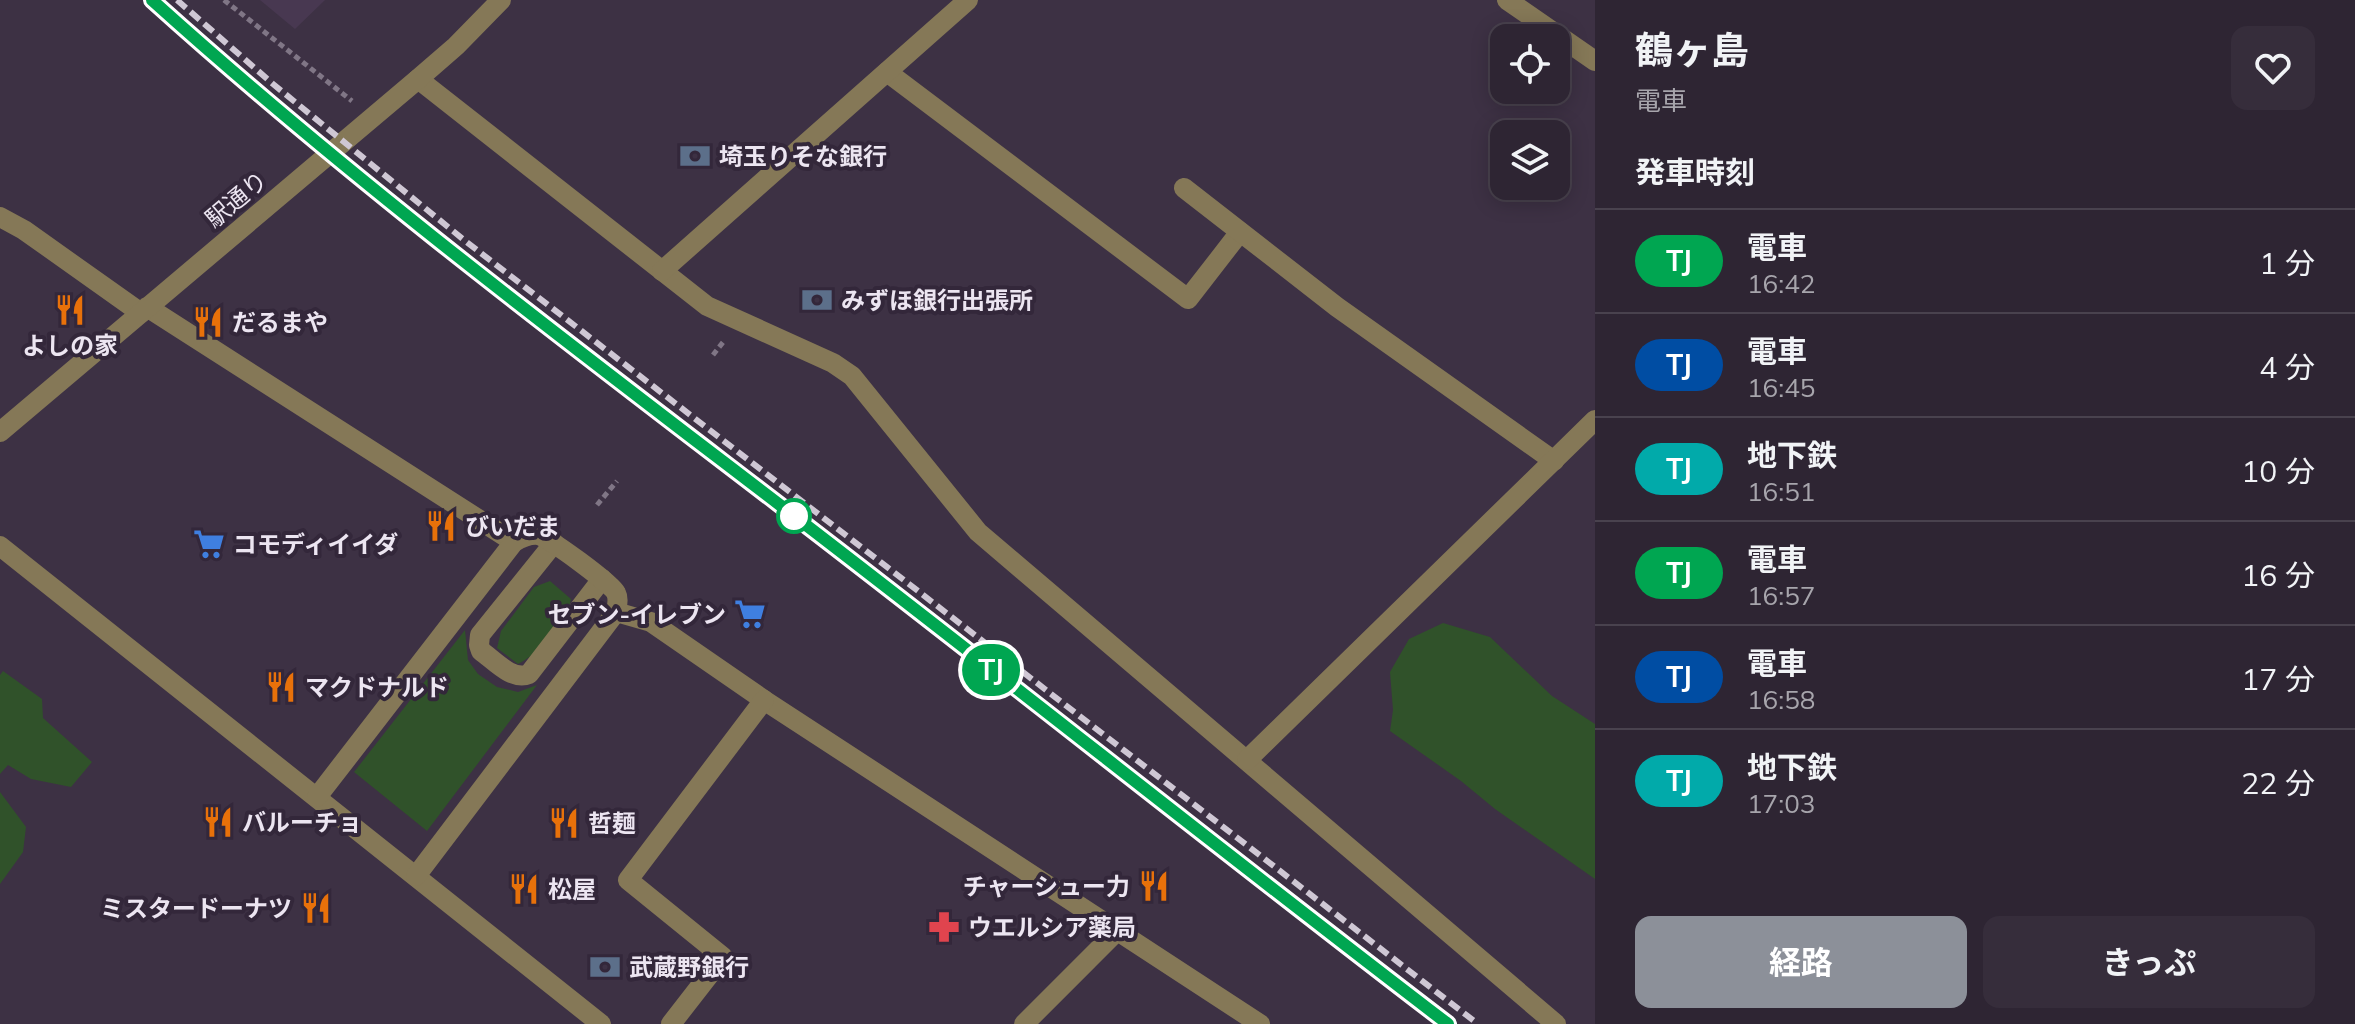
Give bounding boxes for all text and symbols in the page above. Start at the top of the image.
map controls [1490,24,1570,200]
button: locate [1490,24,1570,104]
text: 鶴ヶ島 [1635,26,1749,74]
button: heart [2231,26,2315,110]
text: 電車 [1635,84,1687,117]
button: layers [1490,120,1570,200]
bank icon: 埼玉りそな銀行 [678,139,712,173]
place label: 埼玉りそな銀行 [719,141,887,171]
text: 発車時刻 [1635,153,1755,191]
street label: 駅通り [199,164,273,234]
text: 電車 [1747,228,1807,266]
text: TJ [1666,243,1692,278]
text: 1 分 [2259,244,2315,282]
text: 16:42 [1747,267,1815,300]
bank icon: みずほ銀行出張所 [800,283,834,317]
place label: みずほ銀行出張所 [841,285,1033,315]
restaurant icon: よしの家 [53,293,87,327]
restaurant icon: だるまや [191,305,225,339]
place label: だるまや [232,307,328,337]
place label: よしの家 [22,330,118,360]
text: 電車 [1747,332,1807,370]
text: TJ [1666,347,1692,382]
text: 4 分 [2259,348,2315,386]
text: 16:45 [1747,371,1815,404]
text: 地下鉄 [1747,436,1837,474]
text: TJ [1666,451,1692,486]
text: 10 分 [2241,452,2315,490]
text: 16:51 [1747,475,1815,508]
unlabelled marker [777,499,811,533]
restaurant icon: びいだま [424,509,458,543]
place label: びいだま [465,511,561,541]
supermarket icon: コモディイイダ [192,527,226,561]
place label: コモディイイダ [233,529,398,559]
text: 電車 [1747,540,1807,578]
text: TJ [1666,555,1692,590]
text: 16 分 [2241,556,2315,594]
text: 16:57 [1747,579,1815,612]
supermarket icon: セブン-イレブン [733,597,767,631]
place label: セブン-イレブン [547,599,726,629]
line badge: TJ [955,644,1027,696]
text: 電車 [1747,644,1807,682]
text: TJ [978,652,1004,687]
text: TJ [1666,659,1692,694]
text: 17 分 [2241,660,2315,698]
restaurant icon: マクドナルド [264,670,298,704]
place label: マクドナルド [305,672,449,702]
text: 16:58 [1747,683,1815,716]
text: 地下鉄 [1747,748,1837,786]
text: TJ [1666,763,1692,798]
text: 22 分 [2241,764,2315,802]
text: 17:03 [1747,787,1815,820]
restaurant icon: バルーチョ [201,805,235,839]
restaurant icon: 哲麺 [547,806,581,840]
place label: バルーチョ [242,807,362,837]
place label: 哲麺 [588,808,636,838]
restaurant icon: チャーシュー力 [1137,869,1171,903]
place label: チャーシュー力 [963,871,1130,901]
restaurant icon: 松屋 [507,872,541,906]
place label: 松屋 [548,874,596,904]
restaurant icon: ミスタードーナツ [299,891,333,925]
place label: ミスタードーナツ [100,893,292,923]
pharmacy icon: ウエルシア薬局 [927,910,961,944]
place label: ウエルシア薬局 [968,912,1136,942]
button: 経路 [1635,916,1967,1008]
button: きっぷ [1983,916,2315,1008]
bank icon: 武蔵野銀行 [588,950,622,984]
place label: 武蔵野銀行 [629,952,749,982]

